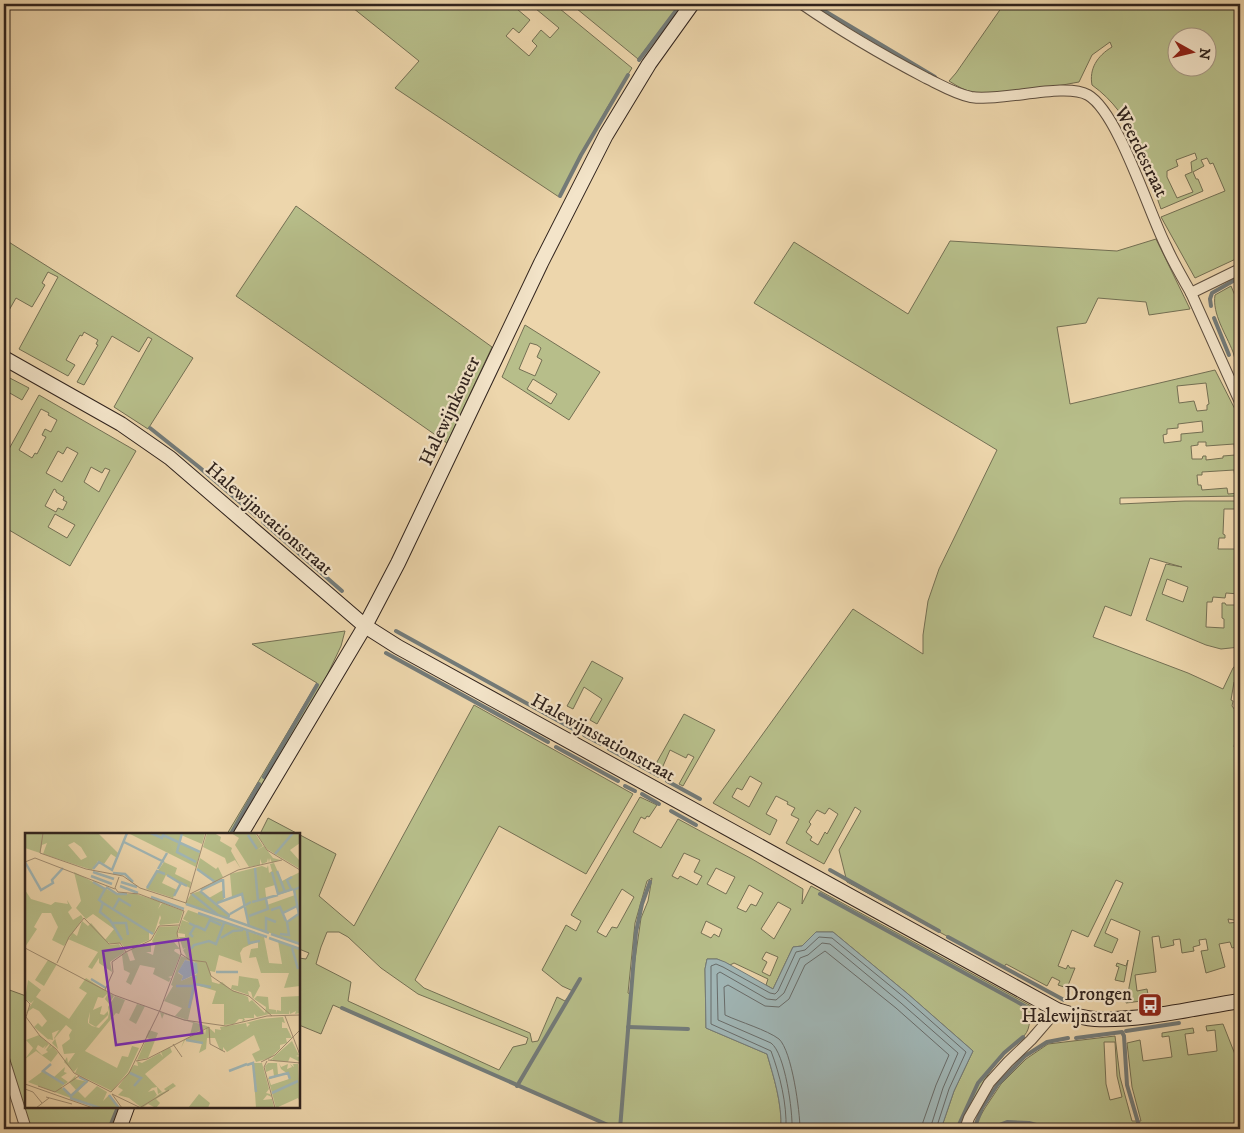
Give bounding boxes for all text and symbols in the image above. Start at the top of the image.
north arrow [1166,28,1216,78]
text: N [1194,47,1214,61]
street label: Weerdestraat [1109,102,1173,201]
street label: Halewijnkouter [415,353,485,469]
street label: Halewijnstationstraat [201,457,337,581]
street label: Halewijnstationstraat [527,689,679,787]
inset map [25,833,300,1108]
place label: Drongen Halewijnstraat [1021,983,1132,1028]
bus stop icon: Drongen Halewijnstraat [1137,992,1163,1018]

